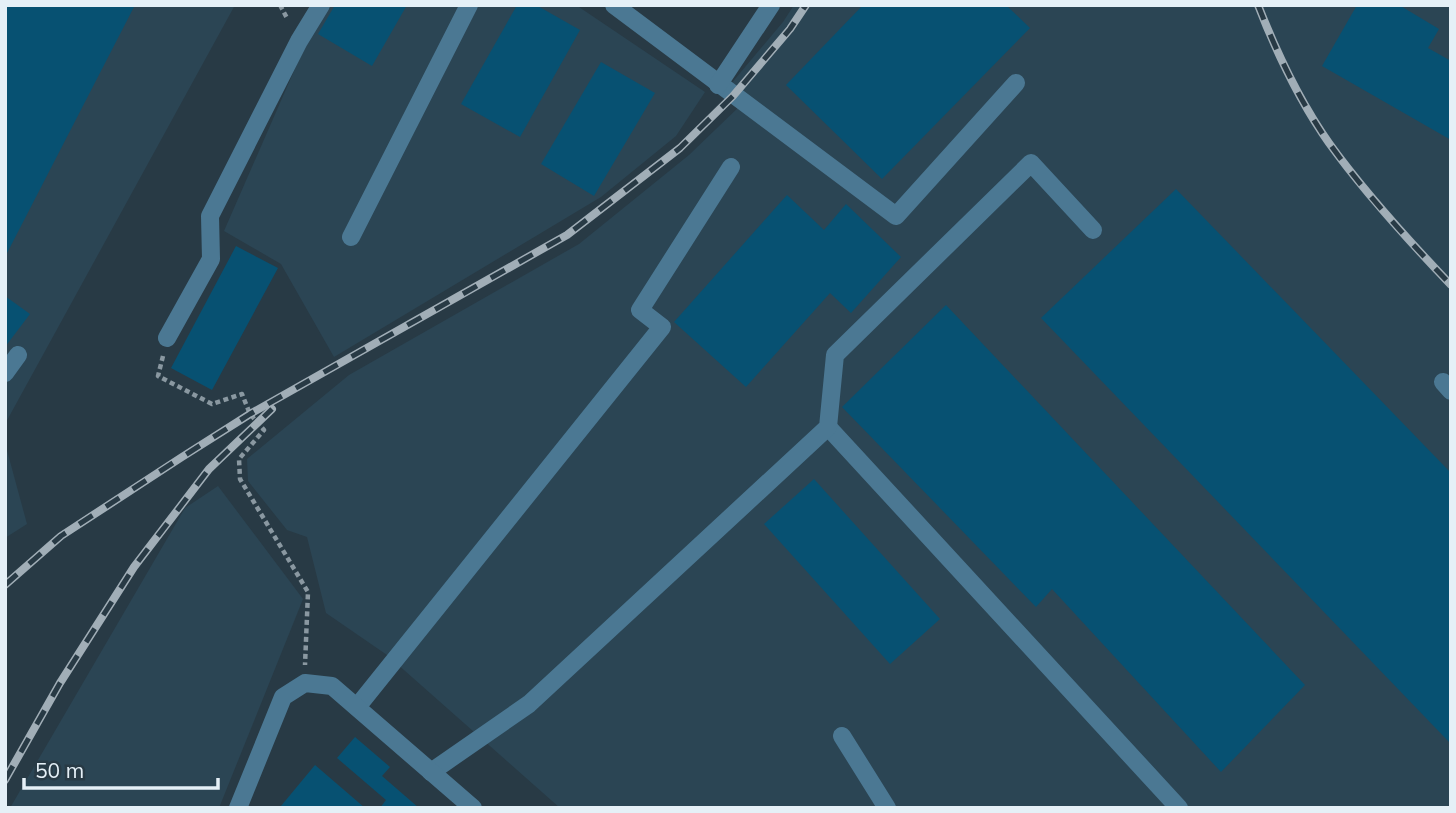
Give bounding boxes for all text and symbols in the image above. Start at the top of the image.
scale bar [24,746,219,790]
text: 50 m [35,757,84,783]

